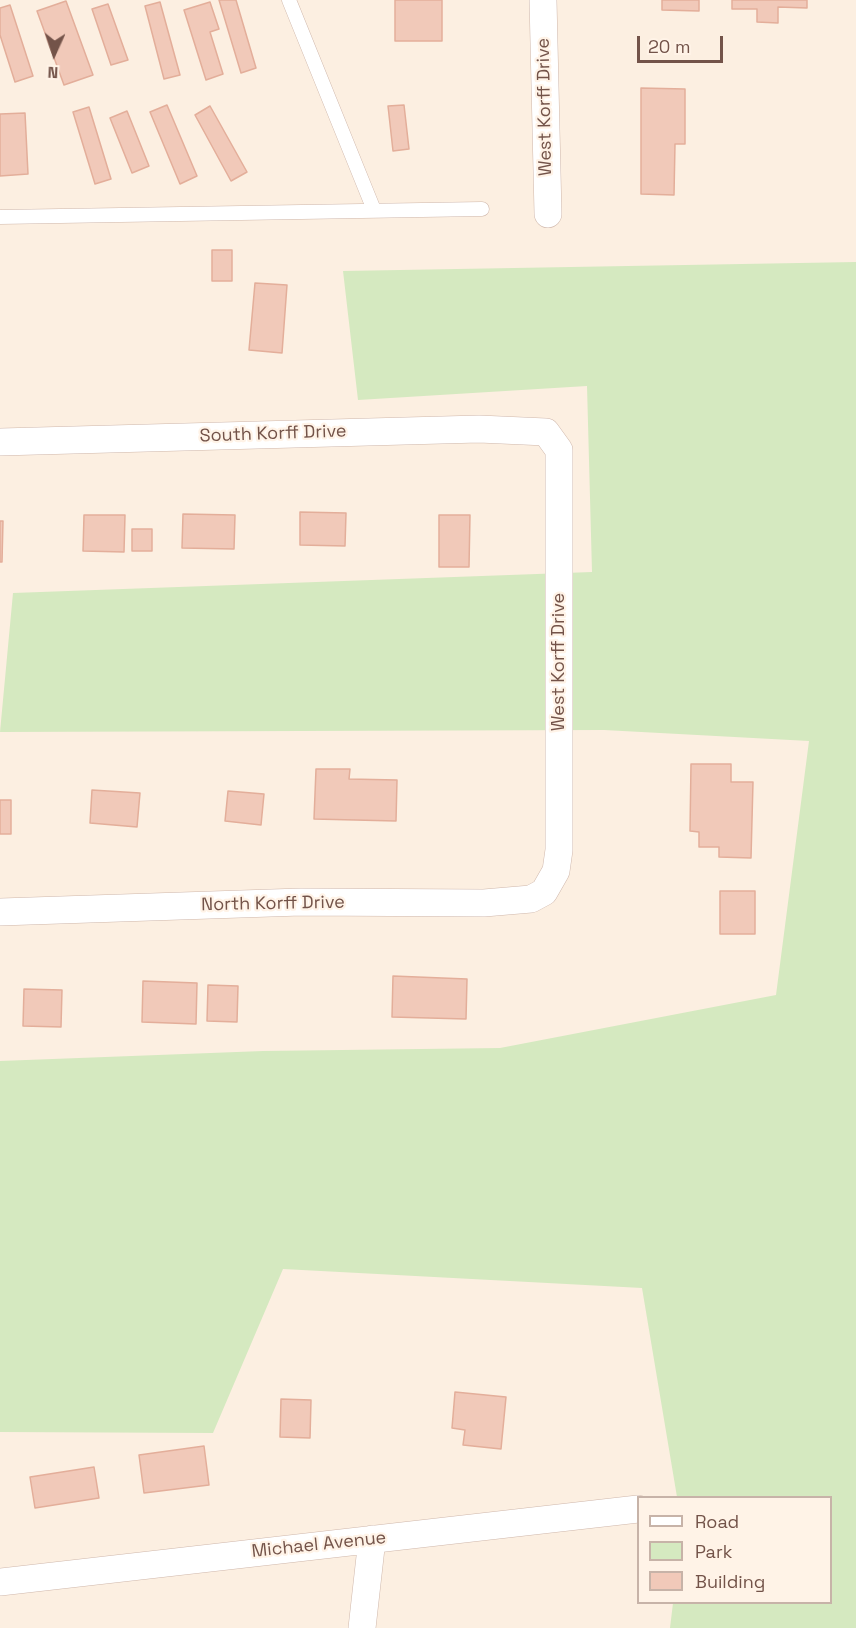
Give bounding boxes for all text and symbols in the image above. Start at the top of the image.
north arrow [24,24,84,84]
scale bar [640,24,726,62]
text: 20 m [648,35,691,58]
street label: West Korff Drive [533,38,557,176]
text: N [47,62,59,83]
street label: South Korff Drive [199,421,347,447]
street label: West Korff Drive [548,593,570,731]
street label: North Korff Drive [201,892,345,916]
legend [637,1496,832,1604]
text: Road [695,1510,739,1533]
street label: Michael Avenue [251,1527,387,1563]
text: Park [695,1540,732,1563]
text: Building [695,1570,765,1593]

